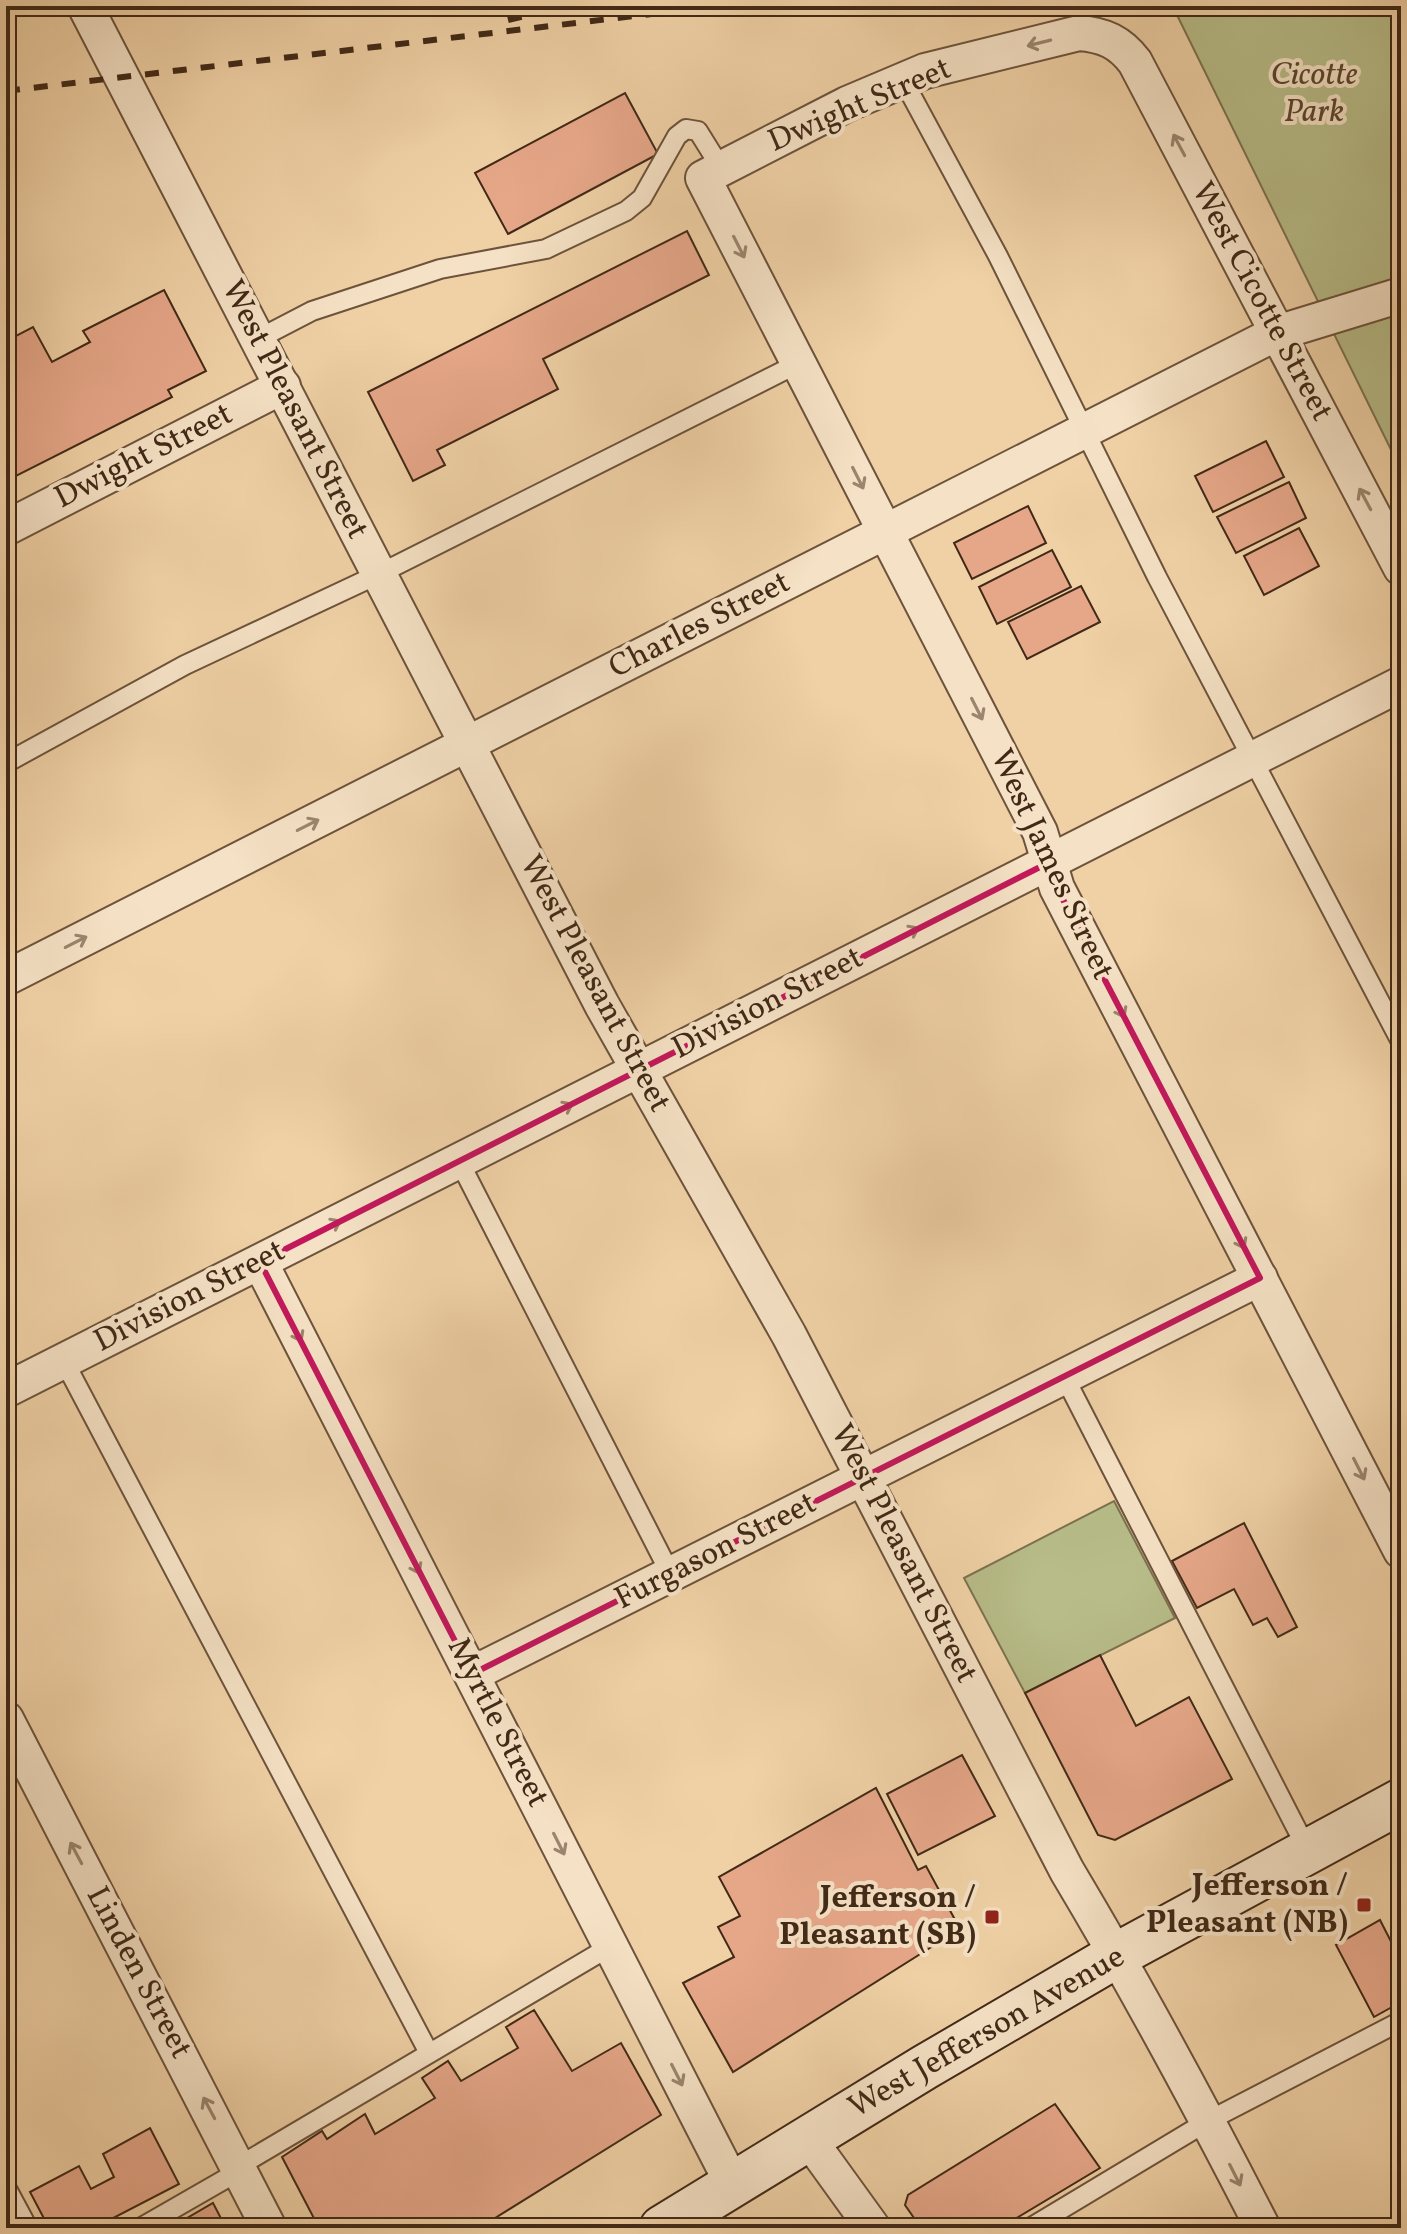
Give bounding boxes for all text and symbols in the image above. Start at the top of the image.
one-way arrow [1027,37,1052,52]
street label: Dwight Street [762,48,958,164]
park label: Cicotte Park [1271,54,1358,135]
one-way arrow [1170,134,1186,157]
street label: West Cicotte Street [1179,175,1343,429]
one-way arrow [732,234,747,258]
street label: West Pleasant Street [210,273,378,547]
street label: Dwight Street [47,393,241,521]
one-way arrow [850,466,866,490]
one-way arrow [1356,488,1372,511]
street label: Charles Street [602,561,798,691]
one-way arrow [969,697,985,721]
street label: West James Street [978,742,1124,988]
one-way arrow [295,817,319,833]
street label: West Pleasant Street [508,848,680,1120]
one-way arrow [896,925,920,941]
one-way arrow [63,934,87,950]
street label: Division Street [665,937,871,1071]
one-way arrow [1112,995,1128,1019]
one-way arrow [549,1100,573,1116]
one-way arrow [317,1218,341,1234]
one-way arrow [1232,1226,1248,1250]
street label: Division Street [87,1230,293,1364]
one-way arrow [288,1319,304,1343]
street label: West Pleasant Street [819,1417,987,1691]
one-way arrow [1351,1457,1367,1481]
street label: Furgason Street [608,1482,824,1622]
one-way arrow [407,1550,423,1574]
street label: Myrtle Street [435,1631,559,1815]
one-way arrow [551,1831,567,1855]
one-way arrow [67,1842,83,1865]
place label: Jefferson / Pleasant (NB) [1146,1865,1348,1946]
place label: Jefferson / Pleasant (SB) [779,1877,976,1958]
street label: Linden Street [74,1879,202,2067]
marker: Jefferson / Pleasant (NB) [1355,1896,1373,1914]
marker: Jefferson / Pleasant (SB) [983,1908,1001,1926]
street label: West Jefferson Avenue [841,1936,1133,2130]
one-way arrow [670,2063,686,2087]
one-way arrow [200,2097,216,2121]
one-way arrow [1228,2162,1244,2186]

